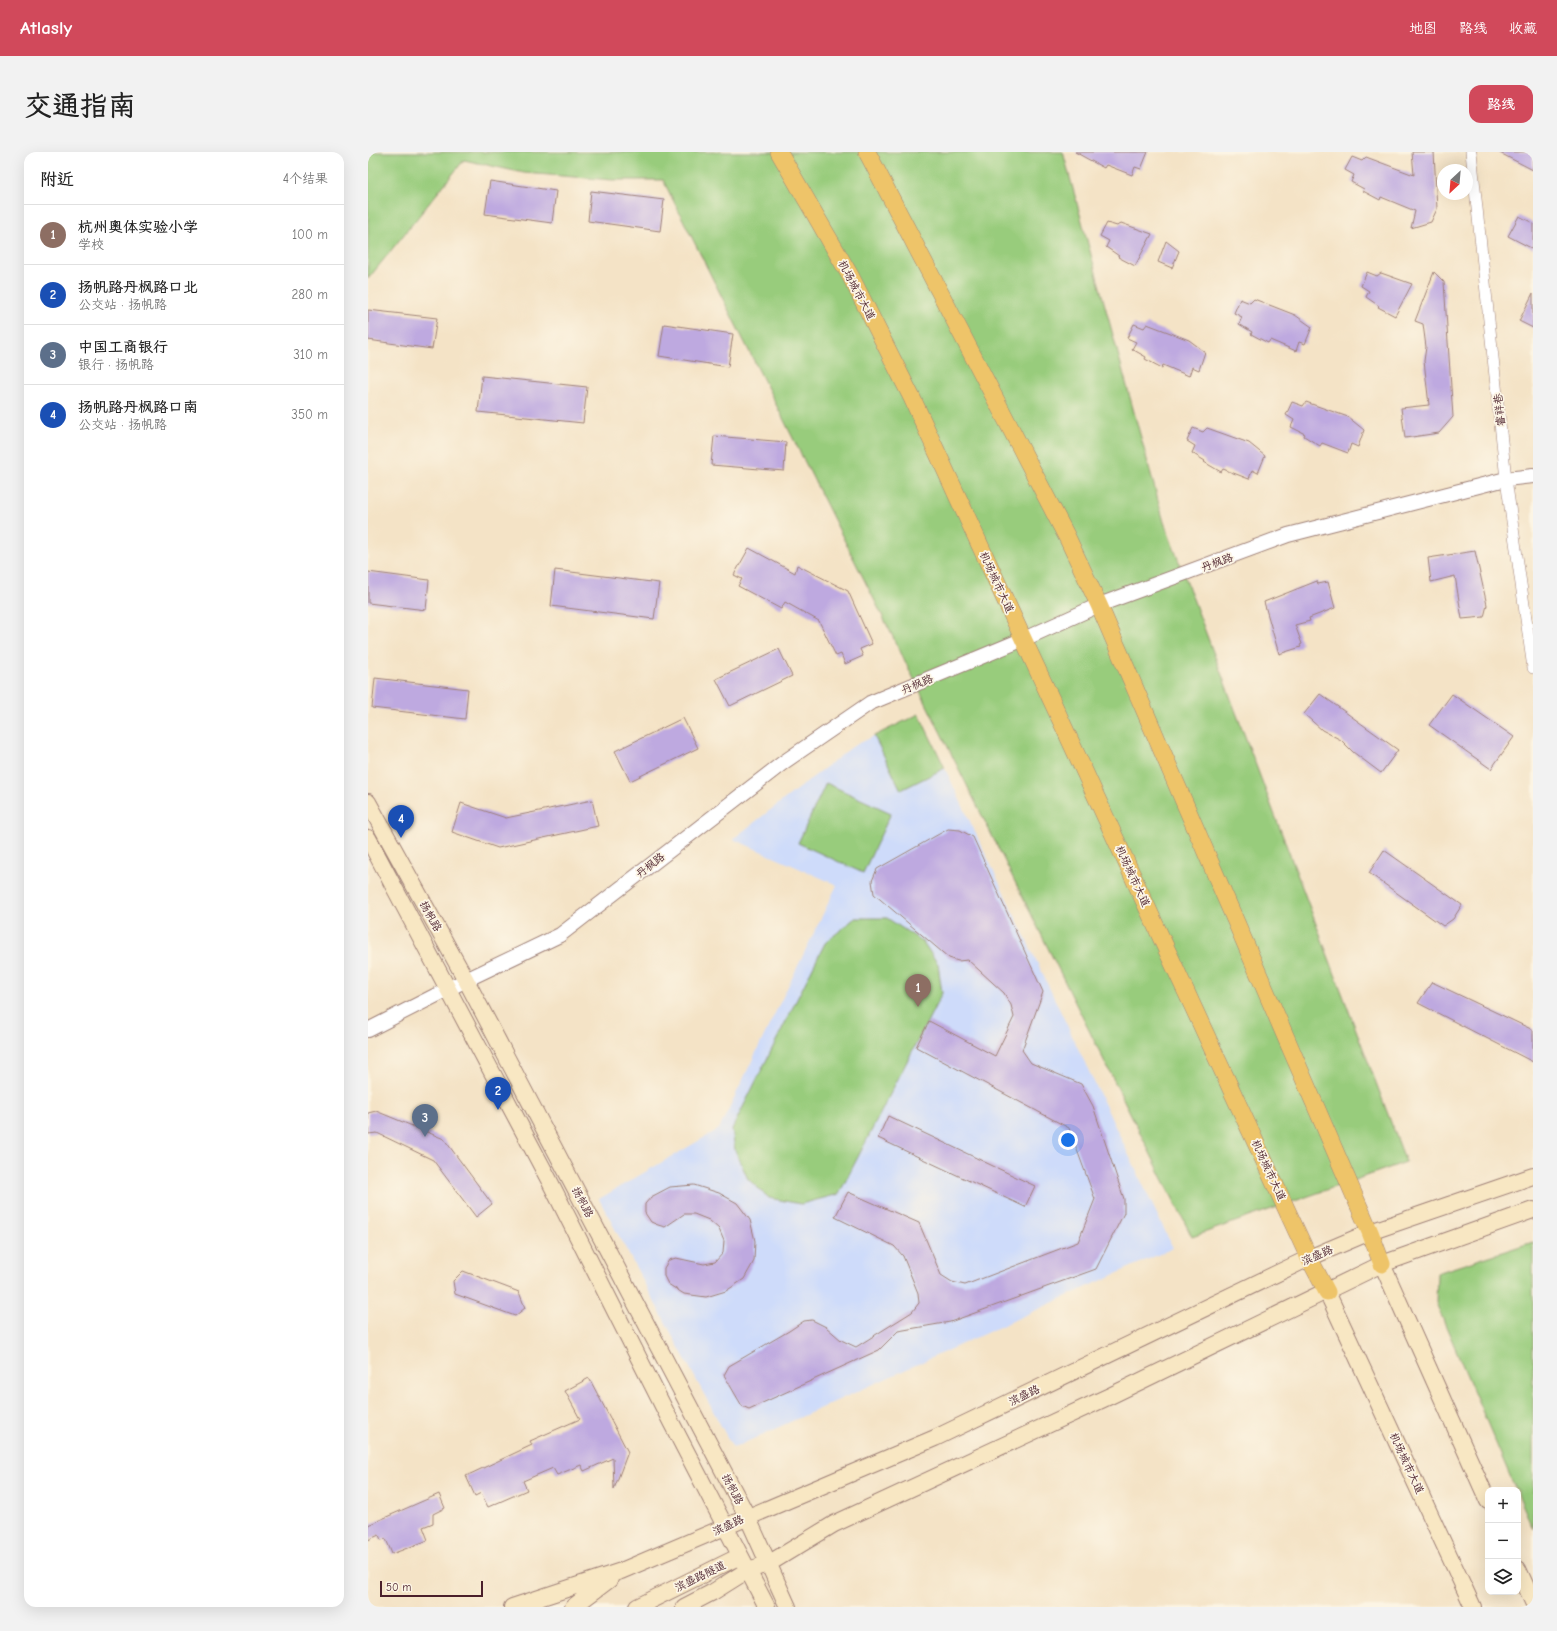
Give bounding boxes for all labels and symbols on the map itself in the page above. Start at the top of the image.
north arrow [1437,164,1473,200]
street label: 机场城市大道 [835,258,878,322]
street label: 睿祥巷 [1491,393,1508,427]
street label: 机场城市大道 [977,550,1016,615]
street label: 丹枫路 [1199,551,1235,574]
street label: 丹枫路 [899,672,935,697]
pin: 4 [388,805,414,838]
street label: 机场城市大道 [1113,844,1152,909]
street label: 丹枫路 [633,850,667,881]
street label: 扬帆路 [417,899,444,934]
pin: 1 [905,974,931,1007]
pin: 2 [485,1077,511,1110]
pin: 3 [412,1104,438,1137]
your location [1058,1130,1078,1150]
street label: 机场城市大道 [1249,1138,1288,1203]
street label: 扬帆路 [569,1185,596,1220]
street label: 滨盛路 [1299,1243,1335,1268]
street label: 滨盛路 [1007,1382,1042,1409]
street label: 机场城市大道 [1387,1431,1426,1496]
street label: 扬帆路 [719,1472,746,1507]
street label: 滨盛路 [711,1513,746,1538]
street label: 滨盛路隧道 [673,1559,728,1594]
scale bar [380,1579,483,1598]

